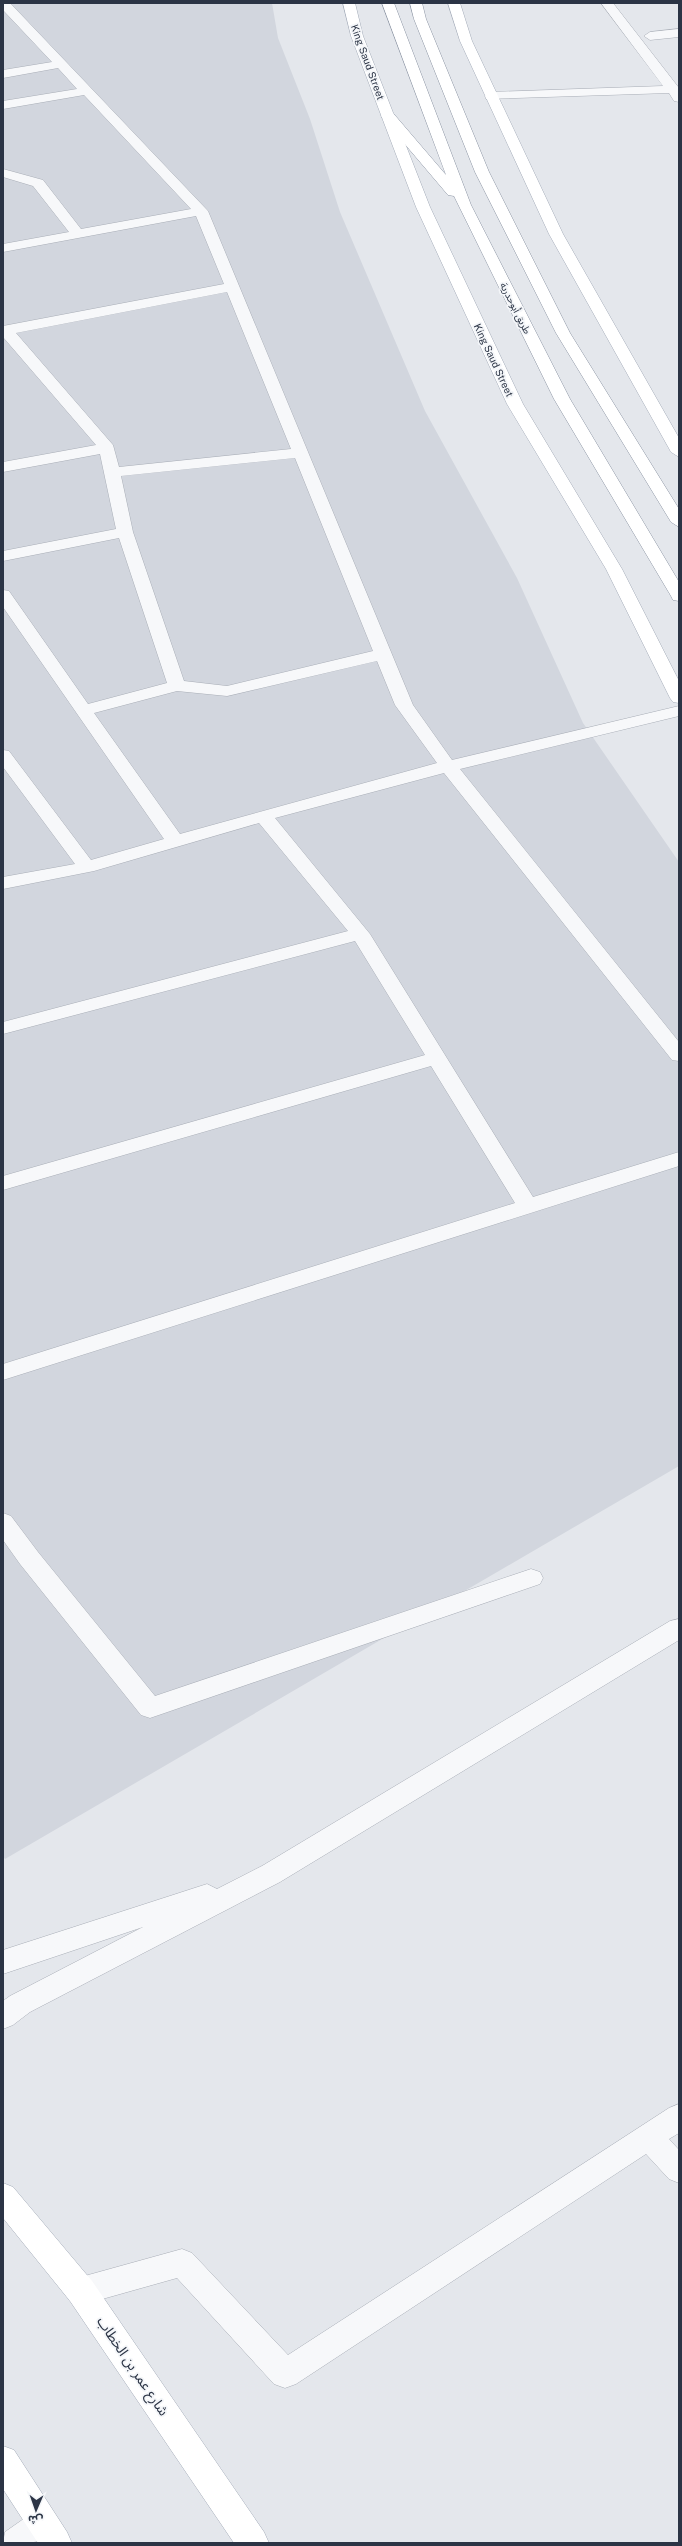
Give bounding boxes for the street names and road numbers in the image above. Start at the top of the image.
street label: King Saud Street [349,23,387,101]
street label: طريق أبوحدرية [497,280,534,336]
street label: King Saud Street [472,321,516,399]
street label: شارع عمر بن الخطاب [91,2313,172,2420]

